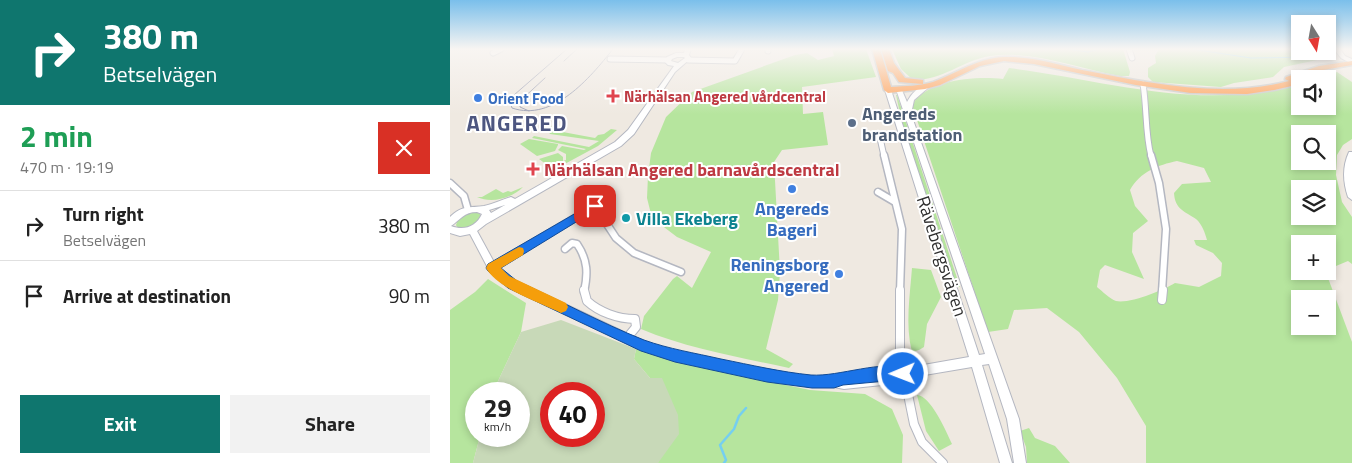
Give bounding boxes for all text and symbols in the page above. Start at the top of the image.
text: 380 m [103,9,199,63]
north arrow [1291,15,1336,60]
map controls [1291,15,1336,335]
icon: right [20,20,85,85]
text: Betselvägen [103,57,217,91]
button: sound [1291,70,1336,115]
place label: Närhälsan Angered vårdcentral [624,85,826,108]
place label: Orient Food [488,87,564,110]
marker: Närhälsan Angered vårdcentral [606,89,620,103]
marker: Orient Food [472,92,484,104]
place label: Angereds brandstation [862,100,963,148]
district label: ANGERED [467,106,567,140]
text: 2 min [20,113,93,159]
marker: Angereds brandstation [846,117,858,129]
button: close [378,122,430,174]
button: search [1291,125,1336,170]
text: 470 m · 19:19 [20,155,114,179]
place label: Närhälsan Angered barnavårdscentral [544,156,840,183]
marker: Närhälsan Angered barnavårdscentral [526,162,540,176]
button: layers [1291,180,1336,225]
marker: Angereds Bageri [786,183,798,195]
pin [574,185,616,227]
icon: arrive [581,192,609,220]
street label: Rävebergsvägen [910,192,974,320]
place label: Angereds Bageri [755,195,829,243]
text: Turn right [63,199,144,228]
place label: Villa Ekeberg [636,205,738,232]
text: 380 m [378,211,430,240]
icon: right [20,212,48,240]
marker: Villa Ekeberg [620,212,632,224]
text: Betselvägen [63,228,146,252]
button: + [1291,235,1336,280]
place label: Reningsborg Angered [730,251,829,299]
marker: Reningsborg Angered [833,268,845,280]
text: Arrive at destination [63,281,231,310]
text: 90 m [389,281,430,310]
icon: arrive [20,282,48,310]
button: − [1291,290,1336,335]
position arrow [876,347,928,399]
speed limit sign: 40 [540,382,605,447]
text: 29 [483,389,512,427]
button: Exit [20,395,220,453]
button: Share [230,395,430,453]
text: km/h [484,417,511,436]

